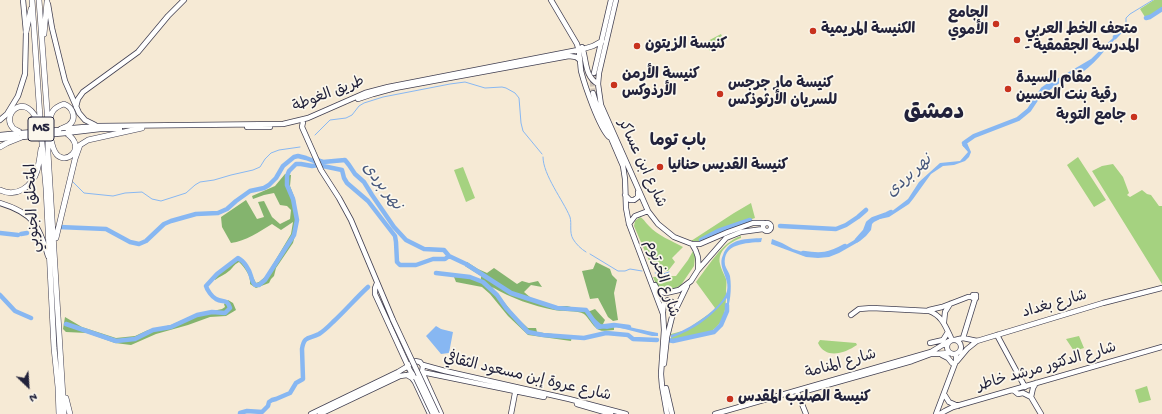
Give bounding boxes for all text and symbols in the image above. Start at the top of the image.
place label: الجامع الأموي [948,6,988,41]
marker: الجامع الأموي [991,19,1001,29]
place label: الكنيسة المريمية [821,22,915,40]
place label: متحف الخط العربي - المدرسة الجقمقية [1025,22,1139,57]
marker: الكنيسة المريمية [808,26,818,36]
marker: متحف الخط العربي - المدرسة الجقمقية [1012,35,1022,45]
place label: كنيسة الزيتون [645,37,727,55]
marker: كنيسة الزيتون [632,41,642,51]
place label: كنيسة الأرمن الأرذوكس [622,67,700,102]
place label: مقام السيدة رقية بنت الحسين [1016,71,1117,106]
street label: طريق الغوطة [291,73,367,117]
place label: كنيسة مار جرجس للسريان الأرثوذكس [728,76,837,111]
marker: كنيسة الأرمن الأرذوكس [609,80,619,90]
marker: مقام السيدة رقية بنت الحسين [1003,84,1013,94]
marker: كنيسة مار جرجس للسريان الأرثوذكس [715,89,725,99]
district label: دمشق [904,100,964,128]
place label: جامع التوبة [1056,108,1126,126]
marker: جامع التوبة [1129,112,1139,122]
road number: M5 [28,117,54,141]
street label: شارع ابن عساكر [613,117,669,211]
district label: باب توما [650,132,706,152]
water label: نهر بردى [883,152,937,202]
place label: كنيسة القديس حنانيا [668,158,788,176]
water label: نهر بردى [357,159,405,215]
marker: كنيسة القديس حنانيا [655,162,665,172]
street label: المتحلق الجنوبي [23,163,45,253]
street label: شارع الخرتوم [640,238,682,320]
street label: شارع بغداد [1020,287,1090,323]
street label: شارع الدكتور مرشد خاطر [975,339,1119,397]
street label: شارع المنامة [803,346,879,384]
street label: شارع عروة إبن مسعود الثقافي [441,350,613,406]
north arrow [8,366,48,406]
text: N [27,390,39,404]
place label: كنيسة الصليب المقدس [738,390,871,408]
marker: كنيسة الصليب المقدس [725,394,735,404]

